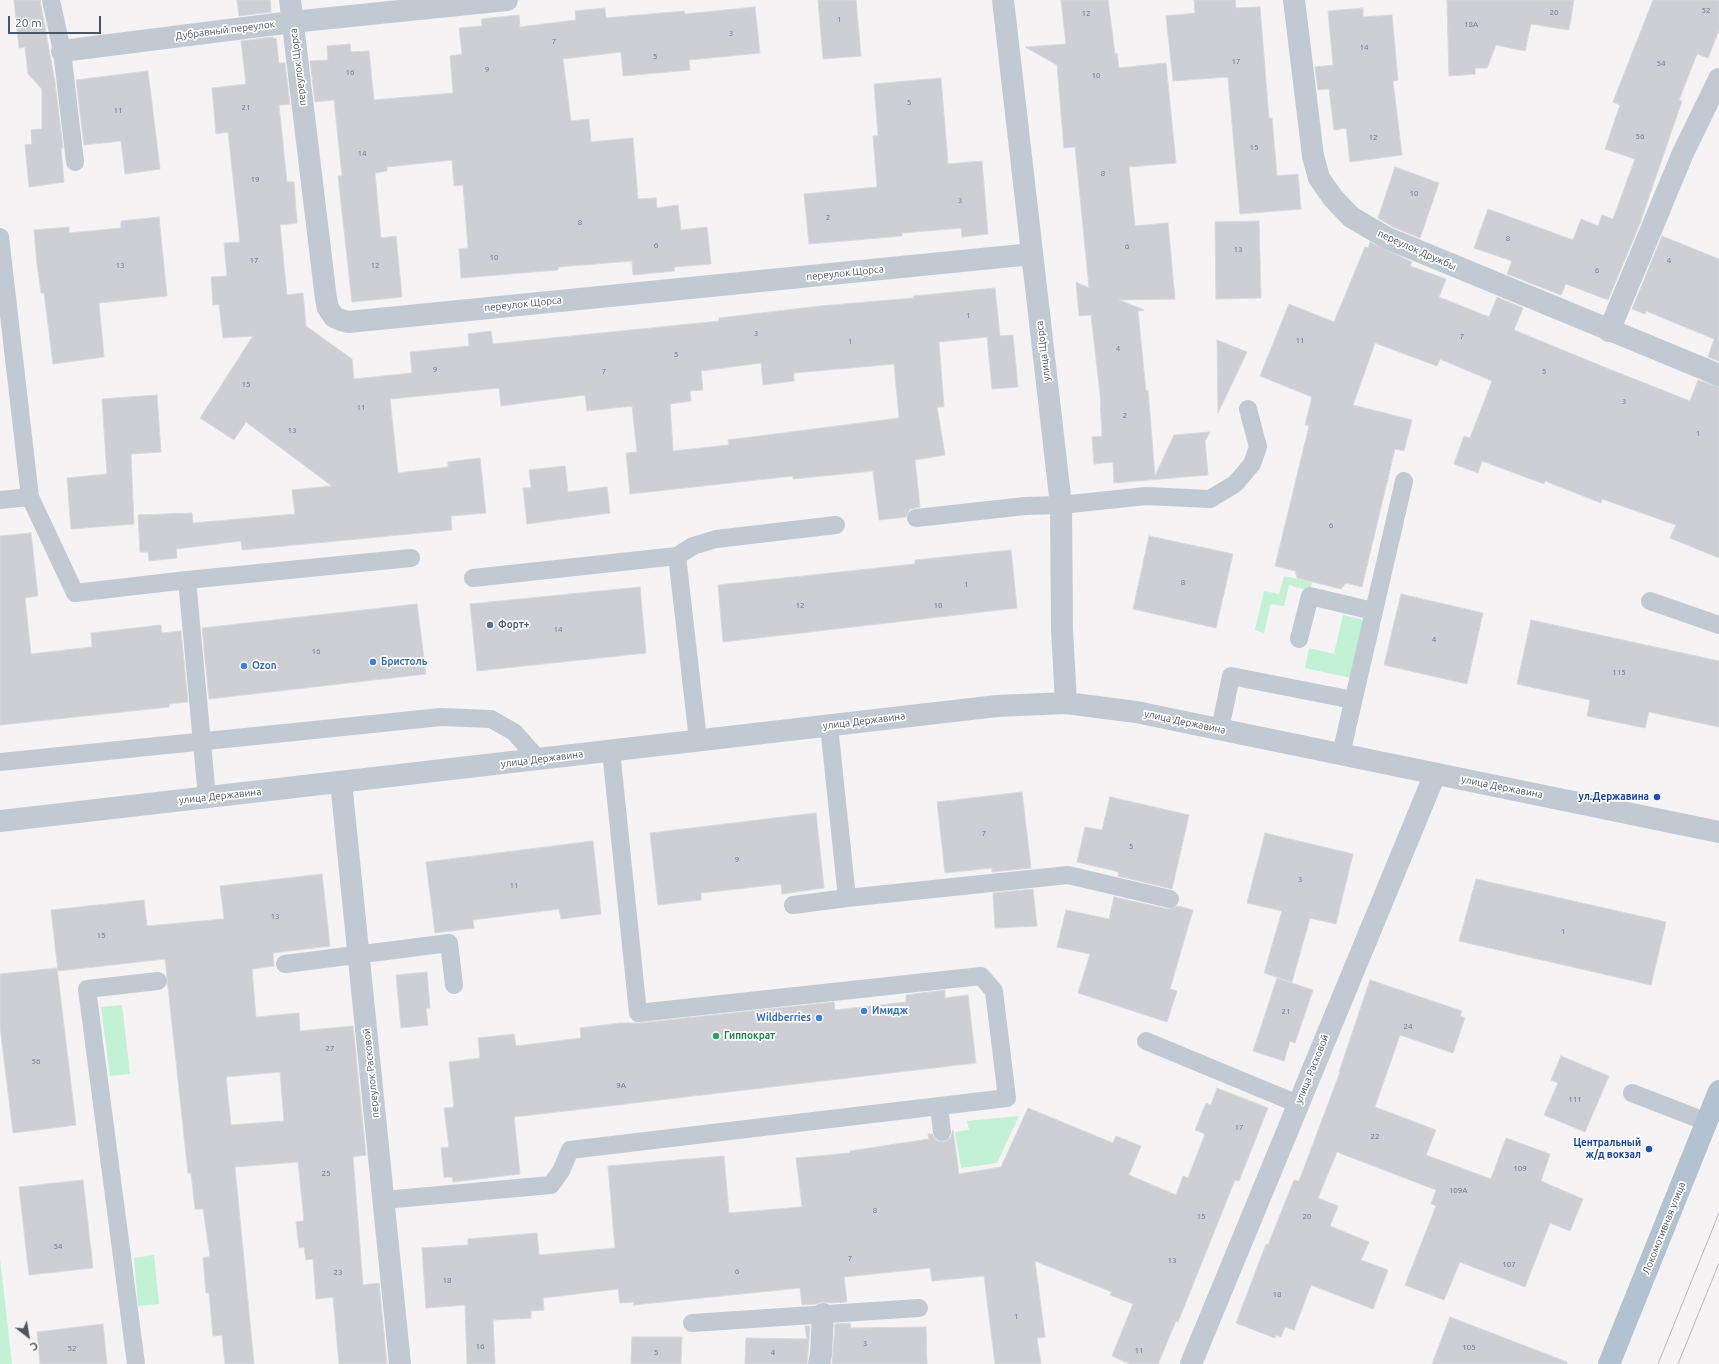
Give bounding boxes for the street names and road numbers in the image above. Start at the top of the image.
street label: Дубравный переулок [175,18,275,42]
street label: переулок Щорса [287,28,309,106]
street label: переулок Дружбы [1376,227,1458,273]
street label: переулок Щорса [806,263,884,283]
street label: переулок Щорса [484,294,562,314]
street label: улица Щорса [1033,320,1053,382]
street label: улица Державина [1143,708,1227,736]
street label: улица Державина [822,710,906,732]
street label: улица Державина [500,748,584,770]
street label: улица Державина [1460,773,1544,801]
street label: улица Державина [178,786,262,806]
street label: переулок Расковой [360,1028,382,1118]
street label: улица Расковой [1293,1033,1331,1105]
street label: Локомотивная улица [1640,1180,1688,1276]

